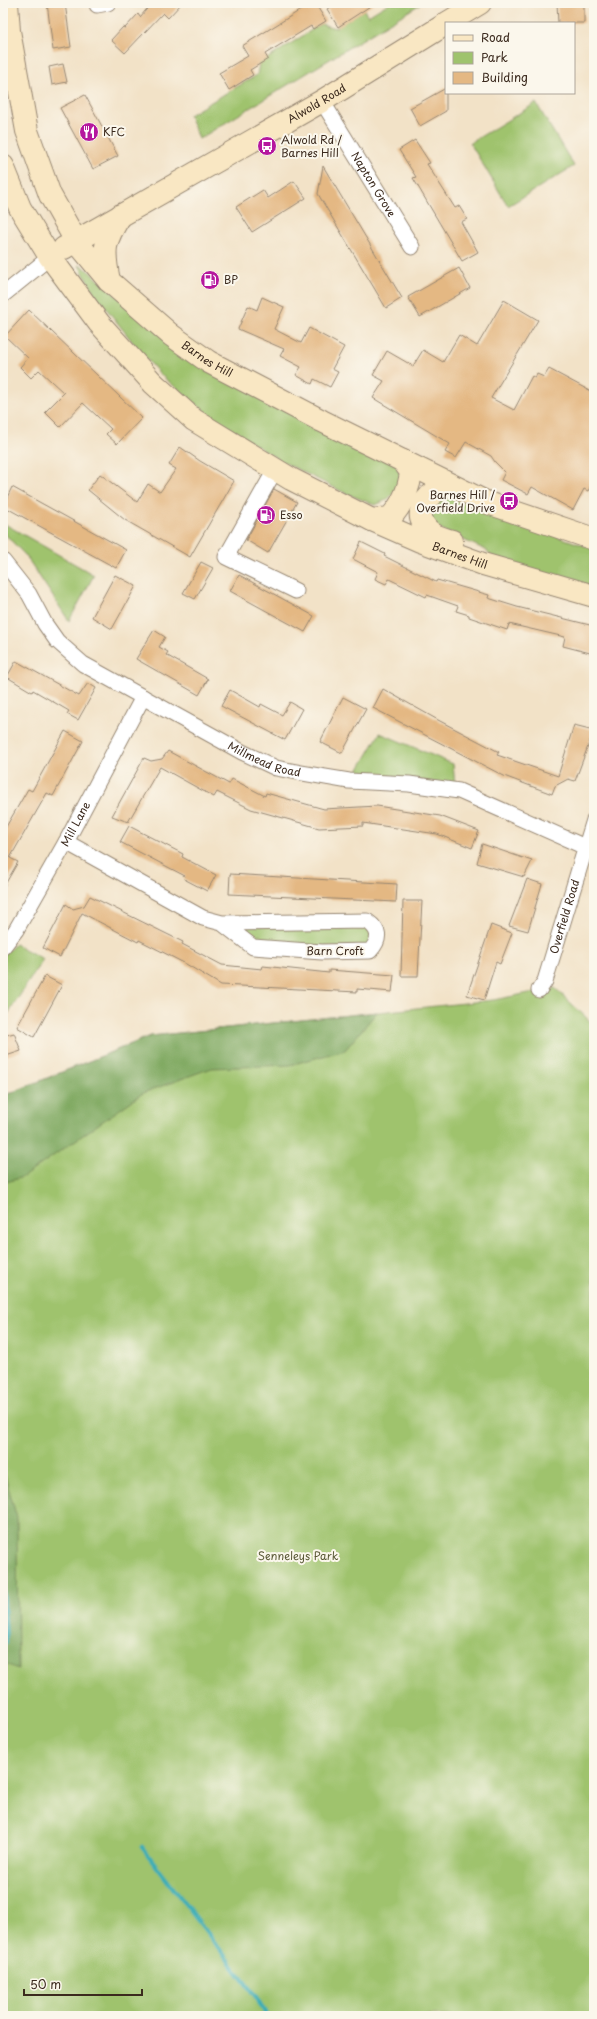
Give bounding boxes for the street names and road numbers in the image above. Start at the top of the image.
street label: Alwold Road [284,79,349,127]
street label: Napton Grove [347,148,401,221]
street label: Barnes Hill [178,336,236,381]
street label: Barnes Hill [430,537,490,573]
street label: Millmead Road [225,737,302,781]
street label: Mill Lane [56,798,94,849]
street label: Overfield Road [545,877,583,956]
street label: Barn Croft [306,942,364,959]

